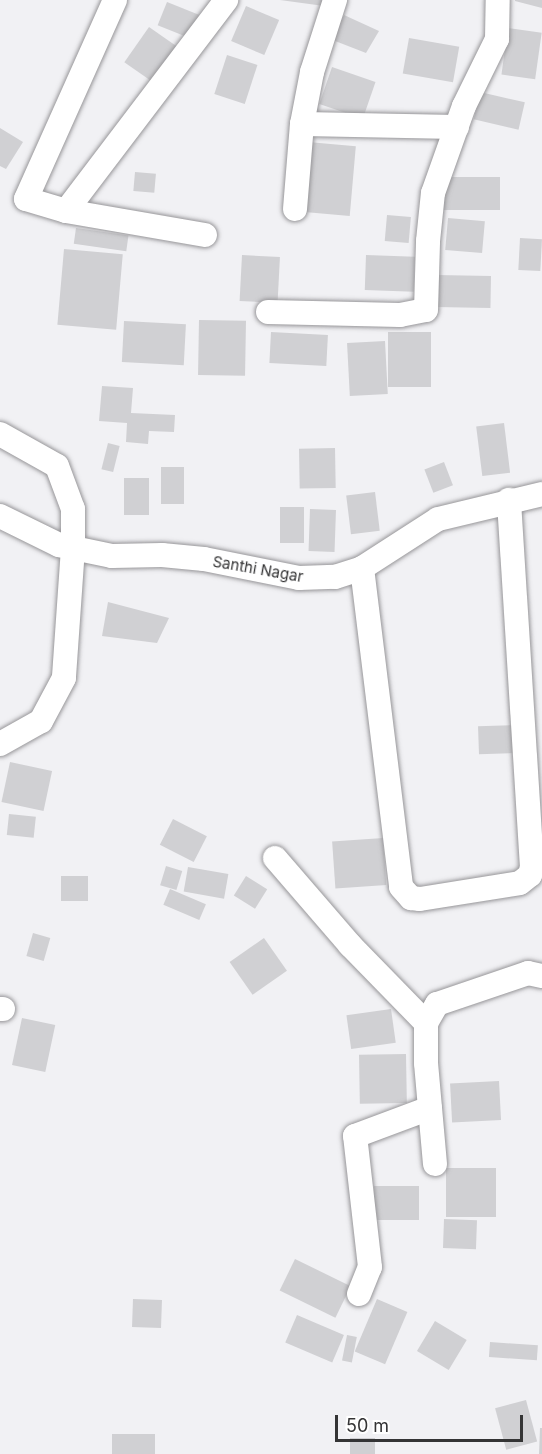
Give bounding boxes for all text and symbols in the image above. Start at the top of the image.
street label: Santhi Nagar [211,552,305,586]
scale bar [338,1403,526,1441]
text: 50 m [346,1415,389,1436]

